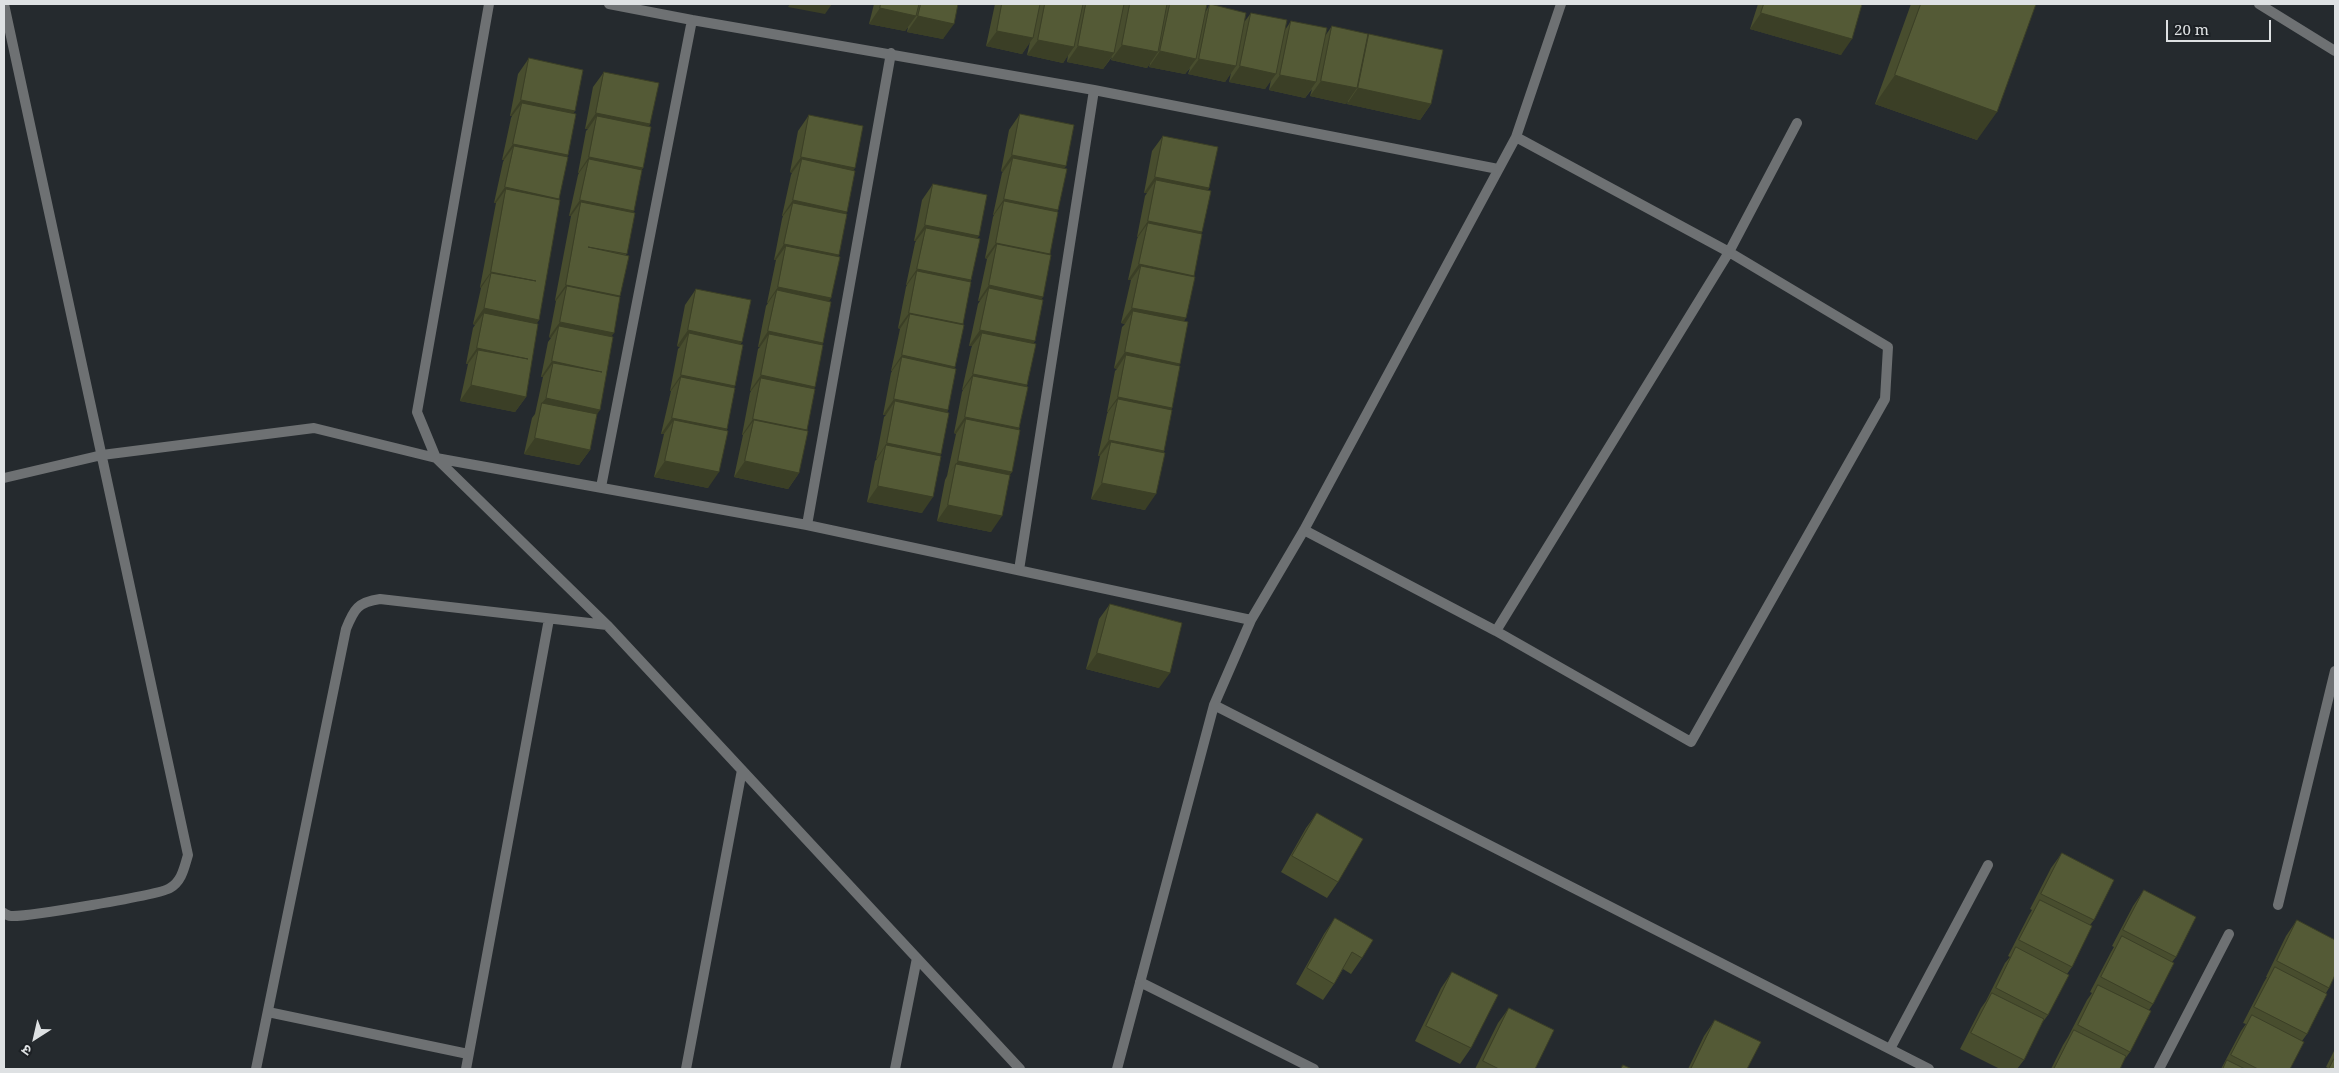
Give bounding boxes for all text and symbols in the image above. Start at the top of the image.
scale bar [2169,10,2274,42]
text: 20 m [2174,19,2209,39]
north arrow [10,1013,60,1063]
text: उ [17,1041,35,1061]

